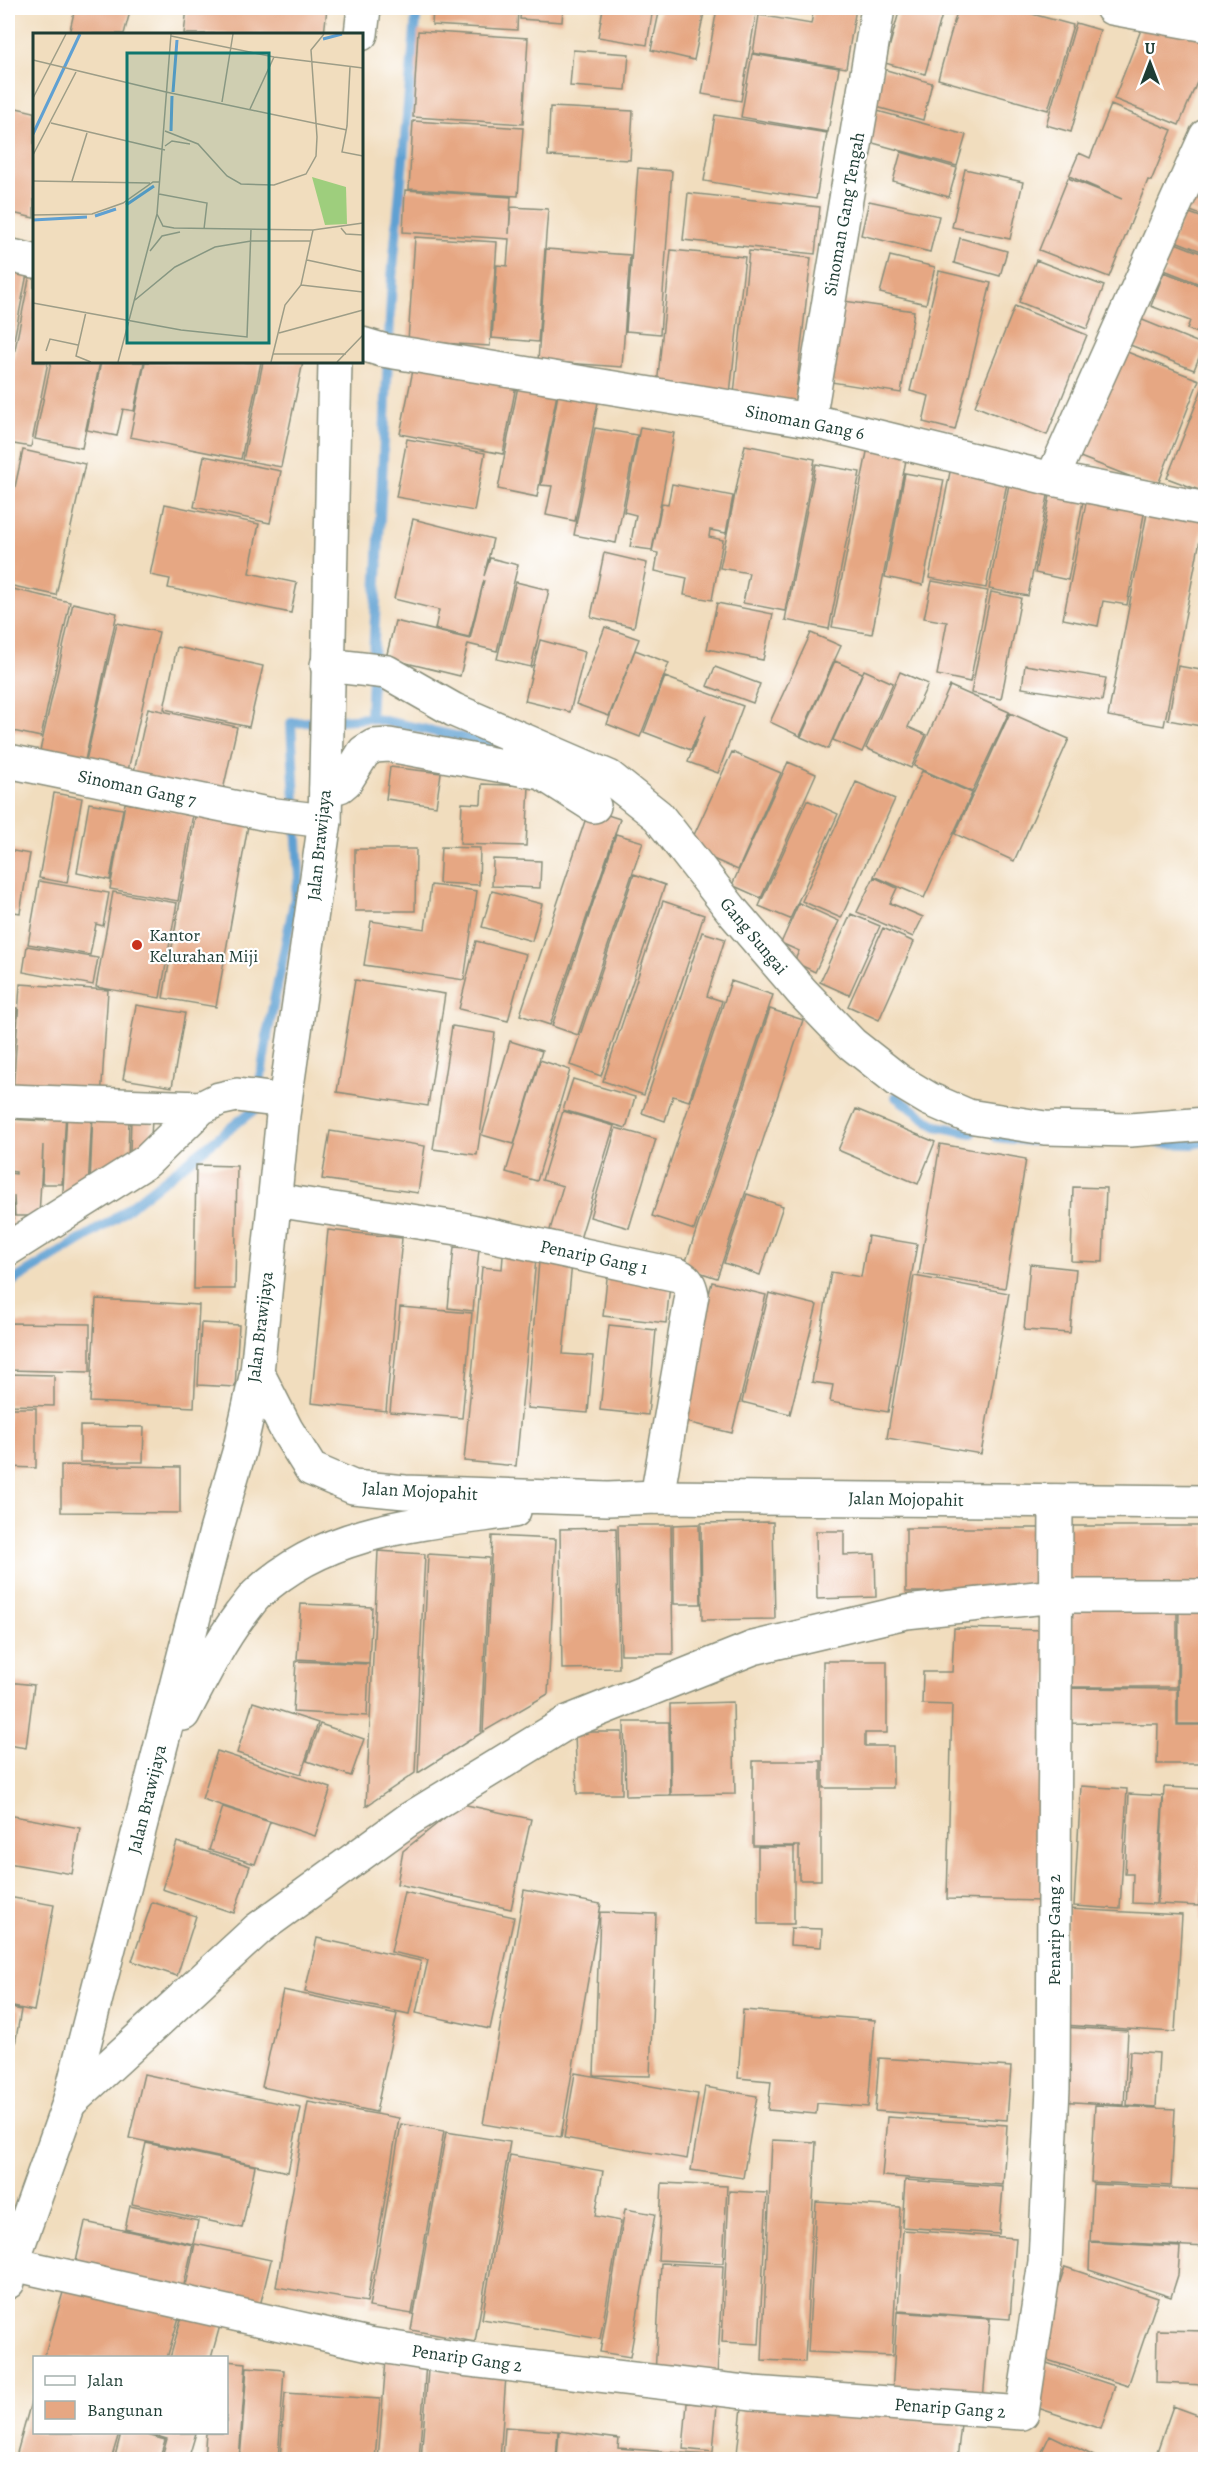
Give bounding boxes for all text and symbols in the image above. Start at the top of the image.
inset map [33,33,363,363]
north arrow [1120,33,1180,93]
text: U [1145,38,1156,60]
street label: Sinoman Gang Tengah [818,130,870,298]
street label: Sinoman Gang 6 [743,399,867,445]
street label: Sinoman Gang 7 [76,764,199,812]
street label: Jalan Brawijaya [301,788,337,902]
street label: Gang Sungai [715,892,793,980]
place label: Kantor Kelurahan Miji [149,923,258,968]
marker: Kantor Kelurahan Miji [130,938,144,952]
street label: Penarip Gang 1 [538,1234,650,1280]
street label: Jalan Brawijaya [241,1269,279,1384]
street label: Jalan Mojopahit [362,1476,478,1506]
street label: Jalan Mojopahit [848,1486,964,1512]
street label: Jalan Brawijaya [122,1741,172,1856]
street label: Penarip Gang 2 [1042,1874,1066,1986]
street label: Penarip Gang 2 [410,2338,524,2378]
legend [33,2356,228,2434]
text: Jalan [87,2368,124,2392]
street label: Penarip Gang 2 [893,2392,1007,2424]
text: Bangunan [87,2398,163,2422]

